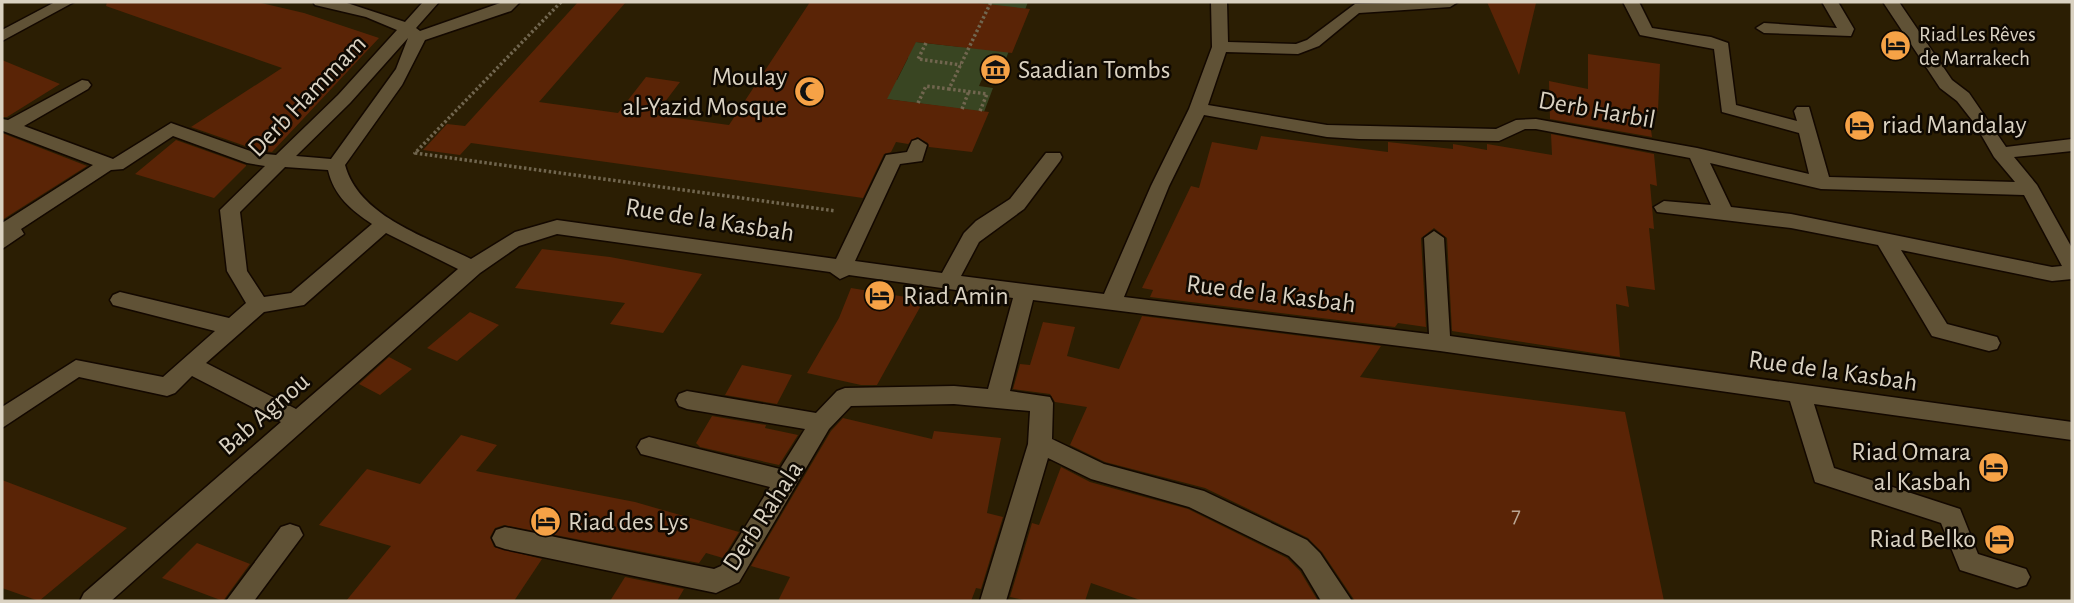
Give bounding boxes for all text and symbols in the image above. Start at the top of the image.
place label: Riad Les Rêves de Marrakech [1919,24,2036,69]
hotel icon: Riad Les Rêves de Marrakech [1879,29,1913,63]
street label: Derb Hammam [243,30,371,162]
museum icon: Saadian Tombs [978,53,1012,87]
place label: Saadian Tombs [1018,57,1170,83]
place label: Moulay al-Yazid Mosque [622,64,787,120]
mosque icon: Moulay al-Yazid Mosque [793,75,827,109]
street label: Derb Harbil [1536,87,1658,133]
hotel icon: riad Mandalay [1842,108,1876,142]
place label: riad Mandalay [1882,112,2027,138]
street label: Rue de la Kasbah [624,194,796,246]
street label: Rue de la Kasbah [1185,271,1357,317]
hotel icon: Riad Amin [863,279,897,313]
place label: Riad Amin [903,283,1009,309]
street label: Rue de la Kasbah [1747,346,1919,396]
street label: Bab Agnou [214,368,314,460]
place label: Riad Omara al Kasbah [1851,439,1971,495]
hotel icon: Riad Omara al Kasbah [1977,450,2011,484]
street label: Derb Rahala [718,457,808,575]
house number: 7 [1511,504,1521,527]
hotel icon: Riad des Lys [528,505,562,539]
place label: Riad des Lys [568,509,689,535]
hotel icon: Riad Belko [1982,522,2016,556]
place label: Riad Belko [1869,526,1976,552]

